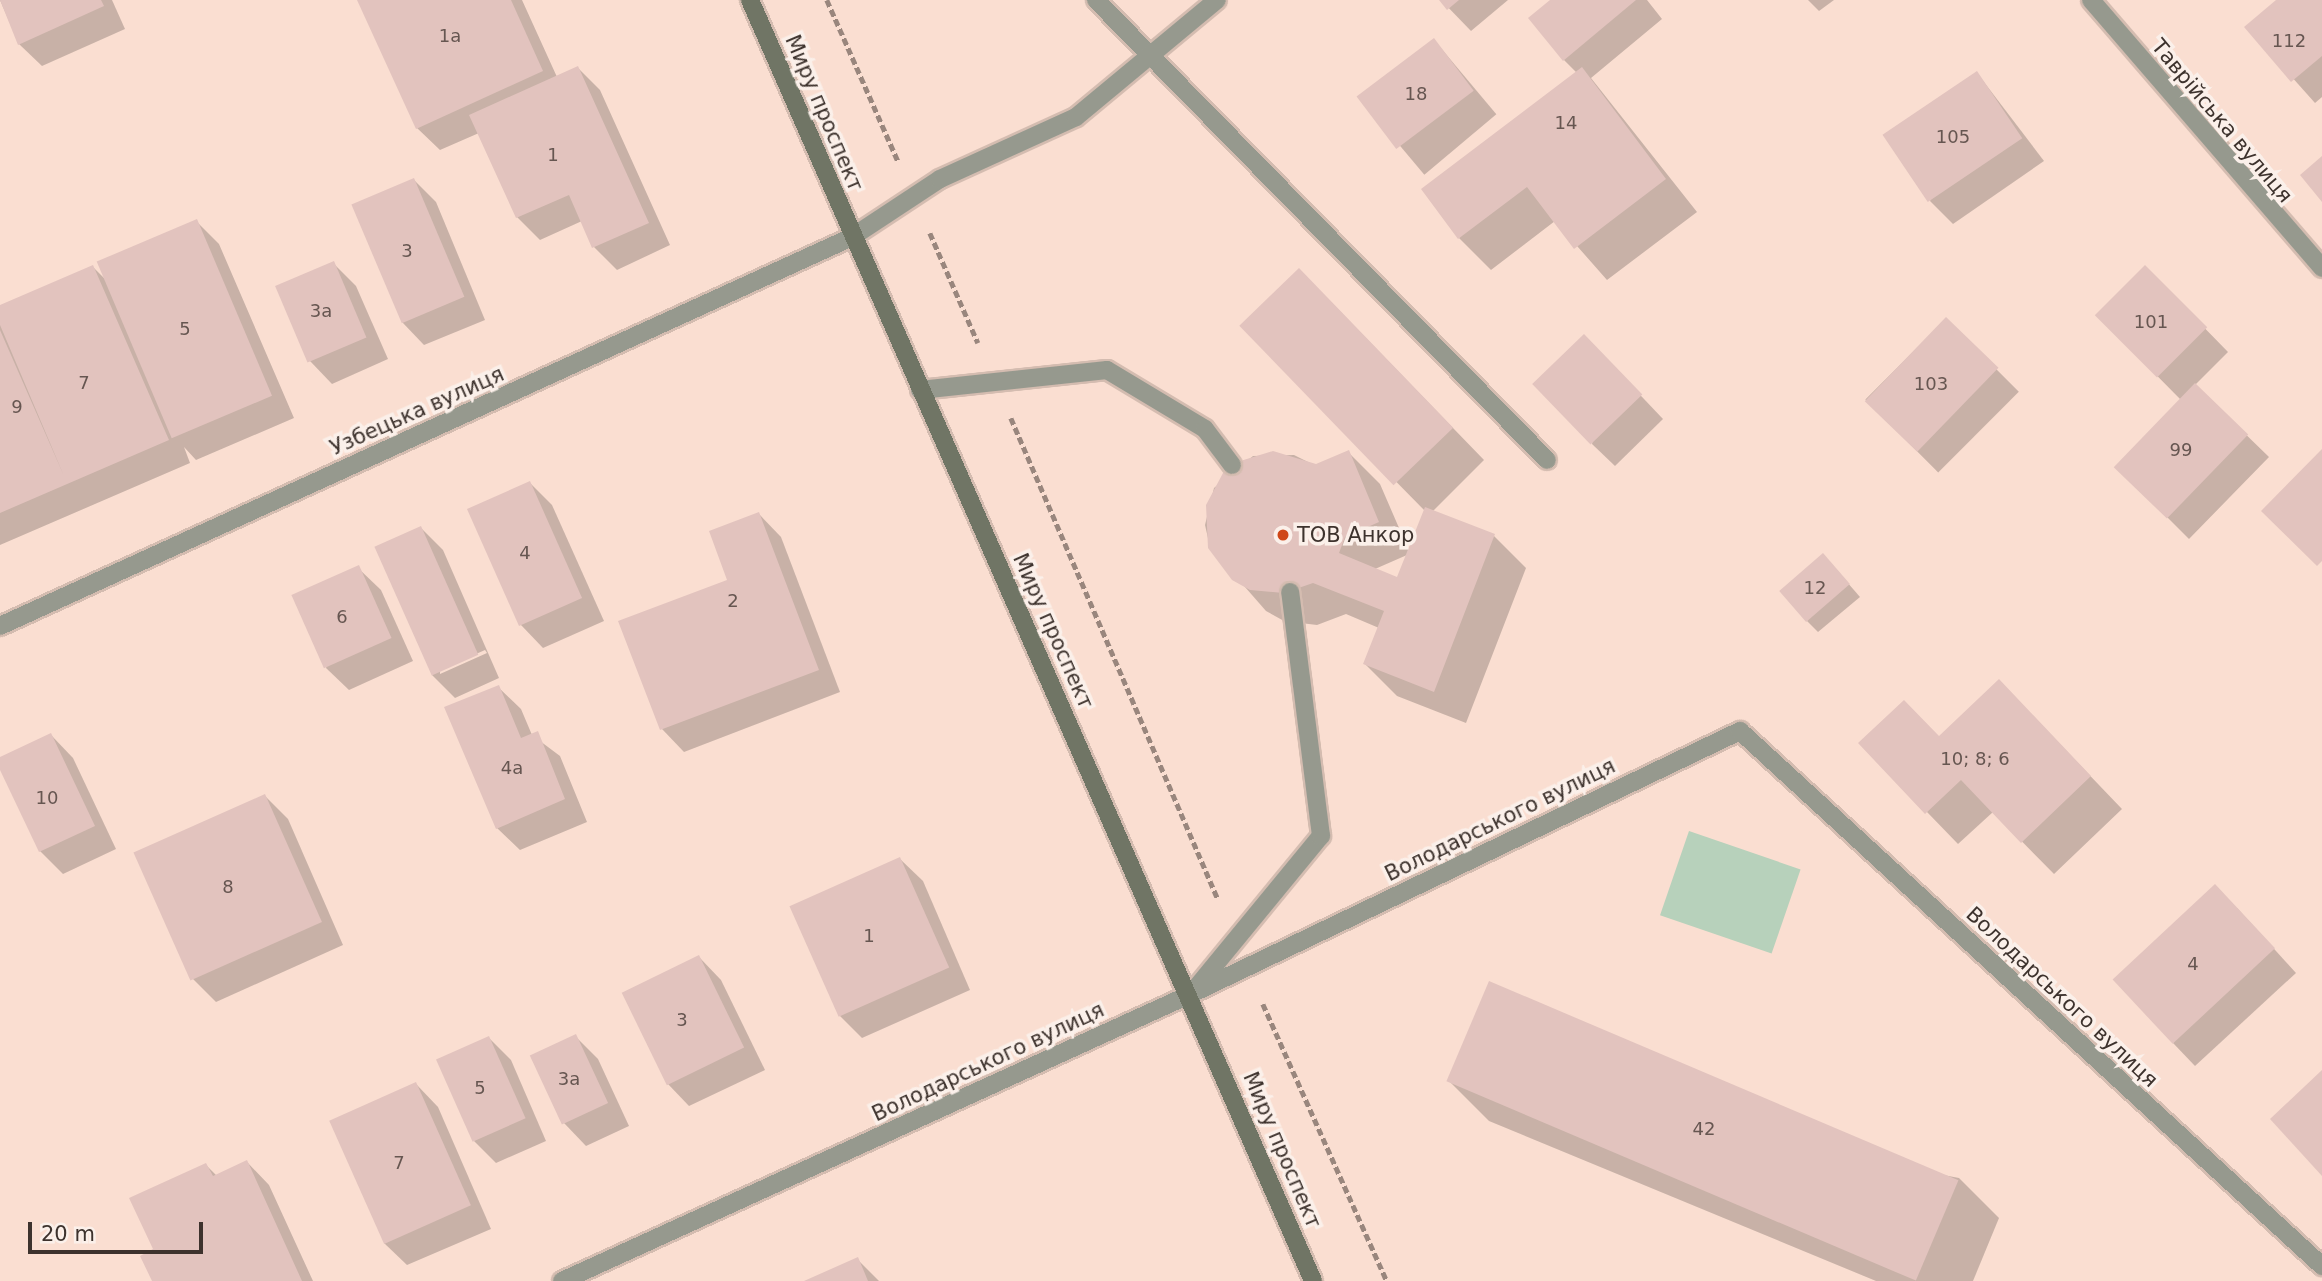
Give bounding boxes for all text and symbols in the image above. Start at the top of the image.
house number: 1а [439,25,461,47]
house number: 112 [2272,30,2306,52]
street label: Миру проспект [780,31,868,195]
street label: Таврійська вулиця [2146,34,2298,208]
house number: 18 [1405,83,1427,105]
house number: 14 [1555,112,1577,134]
house number: 105 [1936,126,1970,148]
house number: 1 [547,144,559,166]
house number: 3 [401,240,413,262]
house number: 3а [310,300,332,322]
house number: 101 [2134,311,2168,333]
house number: 5 [179,318,191,340]
street label: Узбецька вулиця [326,361,508,461]
house number: 7 [78,372,90,394]
house number: 103 [1914,373,1948,395]
house number: 9 [11,396,23,418]
house number: 99 [2170,439,2192,461]
place label: ТОВ Анкор [1297,522,1414,548]
marker: ТОВ Анкор [1275,527,1291,543]
house number: 4 [519,542,531,564]
street label: Миру проспект [1007,549,1099,713]
house number: 12 [1804,577,1826,599]
house number: 2 [727,590,739,612]
house number: 6 [336,606,348,628]
house number: 10; 8; 6 [1940,748,2010,770]
street label: Володарського вулиця [1381,753,1619,887]
house number: 4а [501,757,523,779]
house number: 10 [36,787,58,809]
house number: 8 [222,876,234,898]
street label: Володарського вулиця [1961,901,2163,1093]
house number: 1 [863,925,875,947]
house number: 4 [2187,953,2199,975]
street label: Володарського вулиця [868,997,1108,1127]
house number: 3 [676,1009,688,1031]
house number: 3а [558,1068,580,1090]
street label: Миру проспект [1238,1068,1326,1232]
house number: 5 [474,1077,486,1099]
house number: 42 [1693,1118,1715,1140]
house number: 7 [393,1152,405,1174]
scale bar [32,1208,206,1252]
text: 20 m [41,1222,95,1246]

